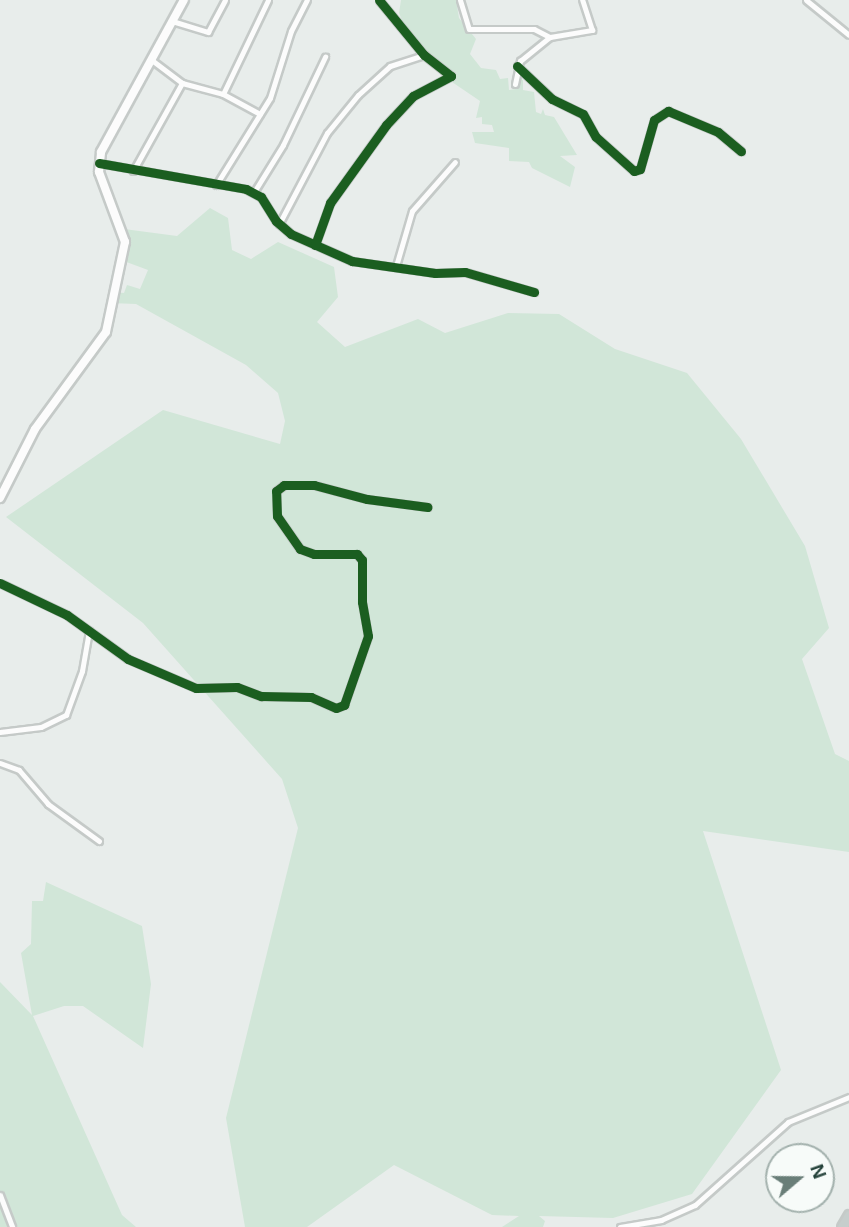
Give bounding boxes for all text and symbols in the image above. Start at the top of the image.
north arrow [765,1143,835,1213]
text: N [806,1161,831,1181]

